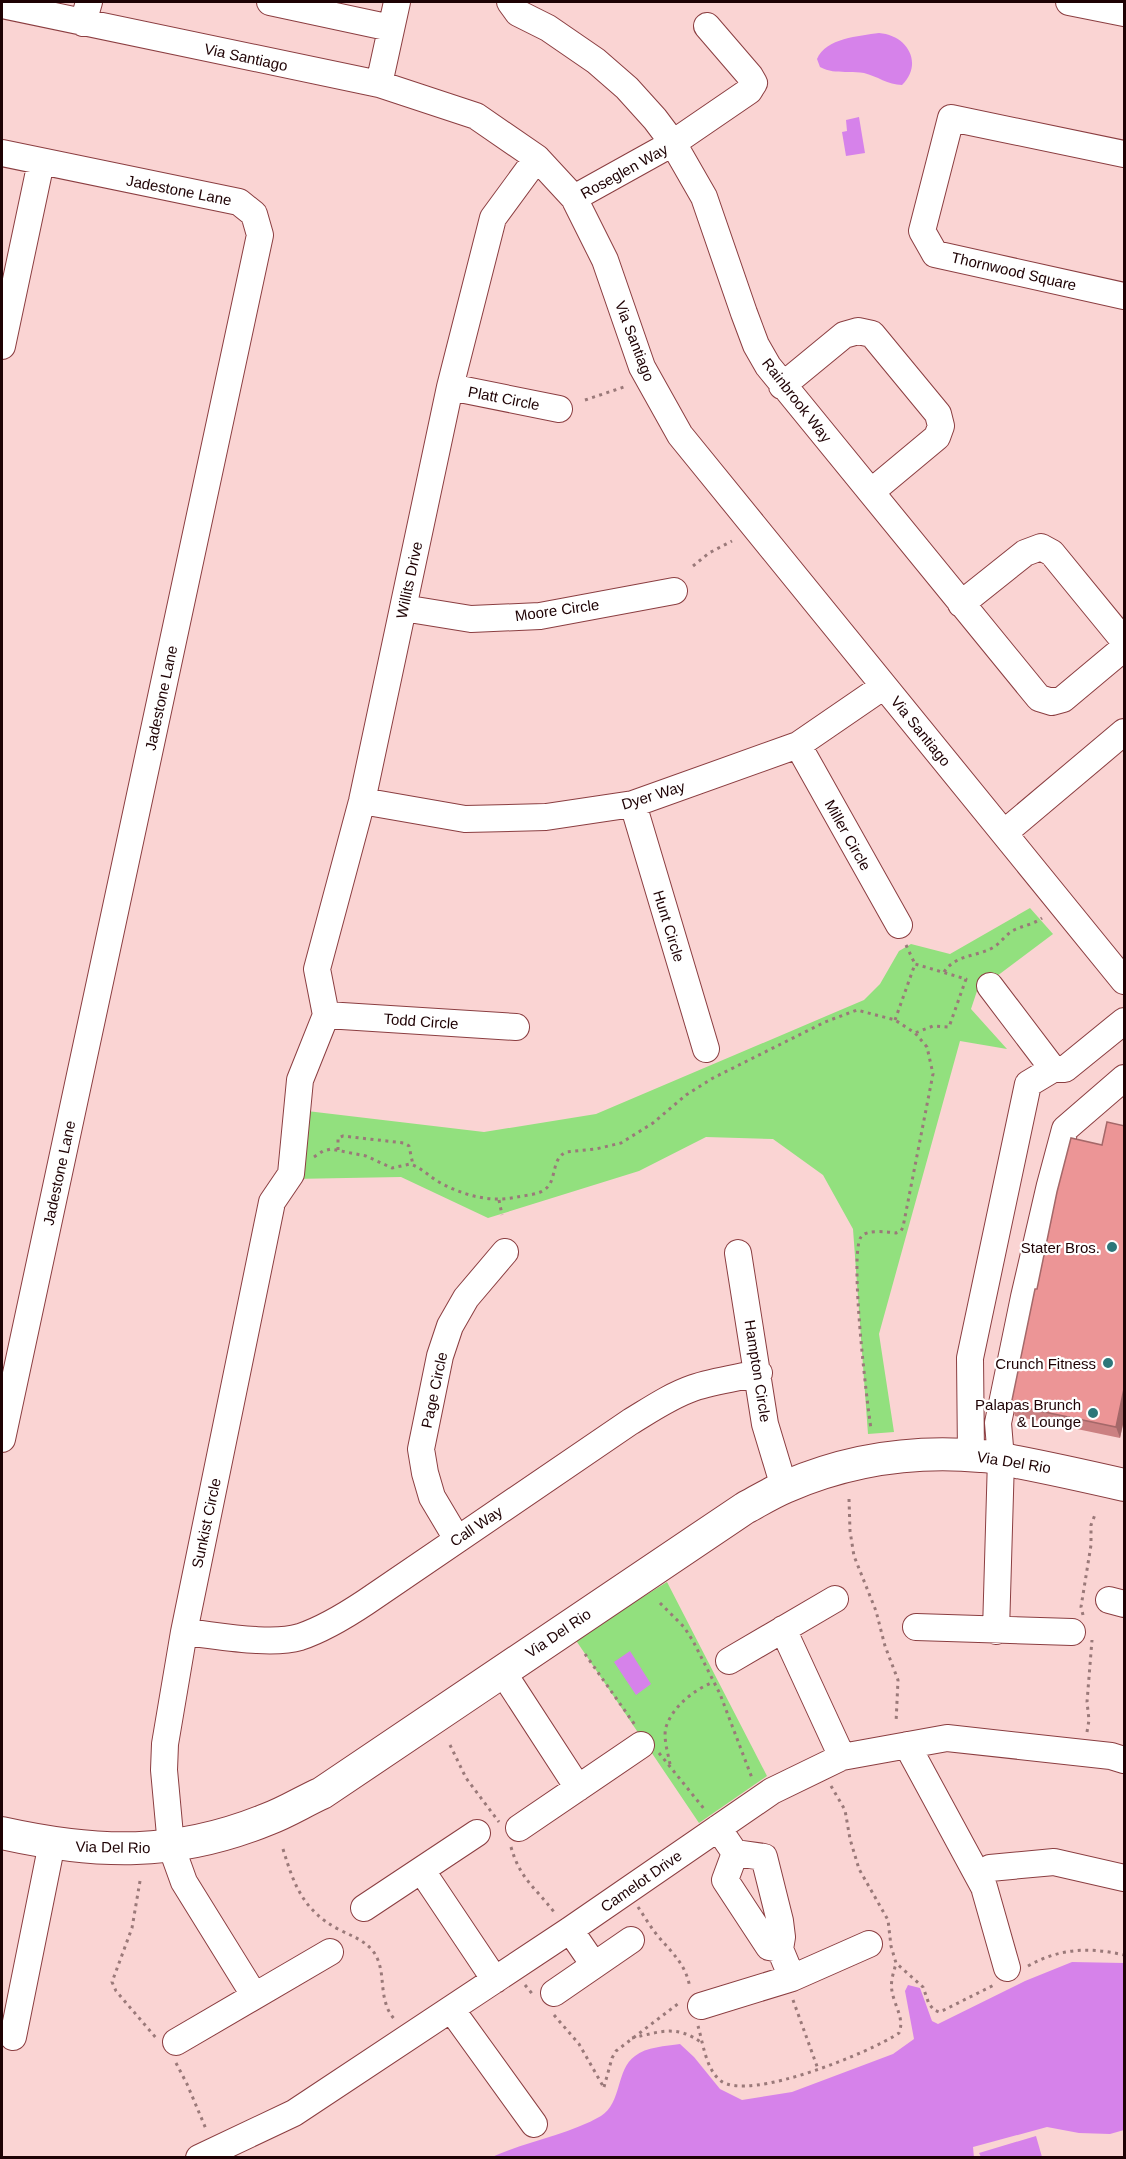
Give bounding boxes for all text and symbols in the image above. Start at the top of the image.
street label: Via Santiago [203,40,289,74]
street label: Roseglen Way [577,140,671,202]
street label: Jadestone Lane [125,171,233,209]
street label: Thornwood Square [950,248,1078,294]
street label: Via Santiago [612,298,658,384]
street label: Rainbrook Way [759,355,835,446]
street label: Platt Circle [467,383,541,413]
street label: Willits Drive [393,540,425,620]
street label: Moore Circle [514,596,600,624]
street label: Jadestone Lane [142,644,180,752]
street label: Via Santiago [888,693,954,769]
street label: Dyer Way [619,777,687,813]
street label: Miller Circle [822,797,874,873]
street label: Hunt Circle [650,888,688,964]
street label: Todd Circle [383,1010,459,1032]
street label: Jadestone Lane [40,1119,78,1227]
place label: Stater Bros. [1021,1239,1100,1256]
marker: Stater Bros. [1105,1240,1119,1254]
street label: Hampton Circle [742,1319,774,1423]
street label: Page Circle [418,1350,450,1430]
place label: Crunch Fitness [995,1355,1096,1372]
marker: Crunch Fitness [1101,1356,1115,1370]
place label: Palapas Brunch & Lounge [975,1396,1081,1430]
marker: Palapas Brunch & Lounge [1086,1406,1100,1420]
street label: Via Del Rio [976,1448,1052,1476]
street label: Sunkist Circle [188,1476,224,1570]
street label: Call Way [447,1502,506,1550]
street label: Via Del Rio [522,1605,594,1661]
street label: Via Del Rio [75,1838,151,1856]
street label: Camelot Drive [597,1847,685,1915]

